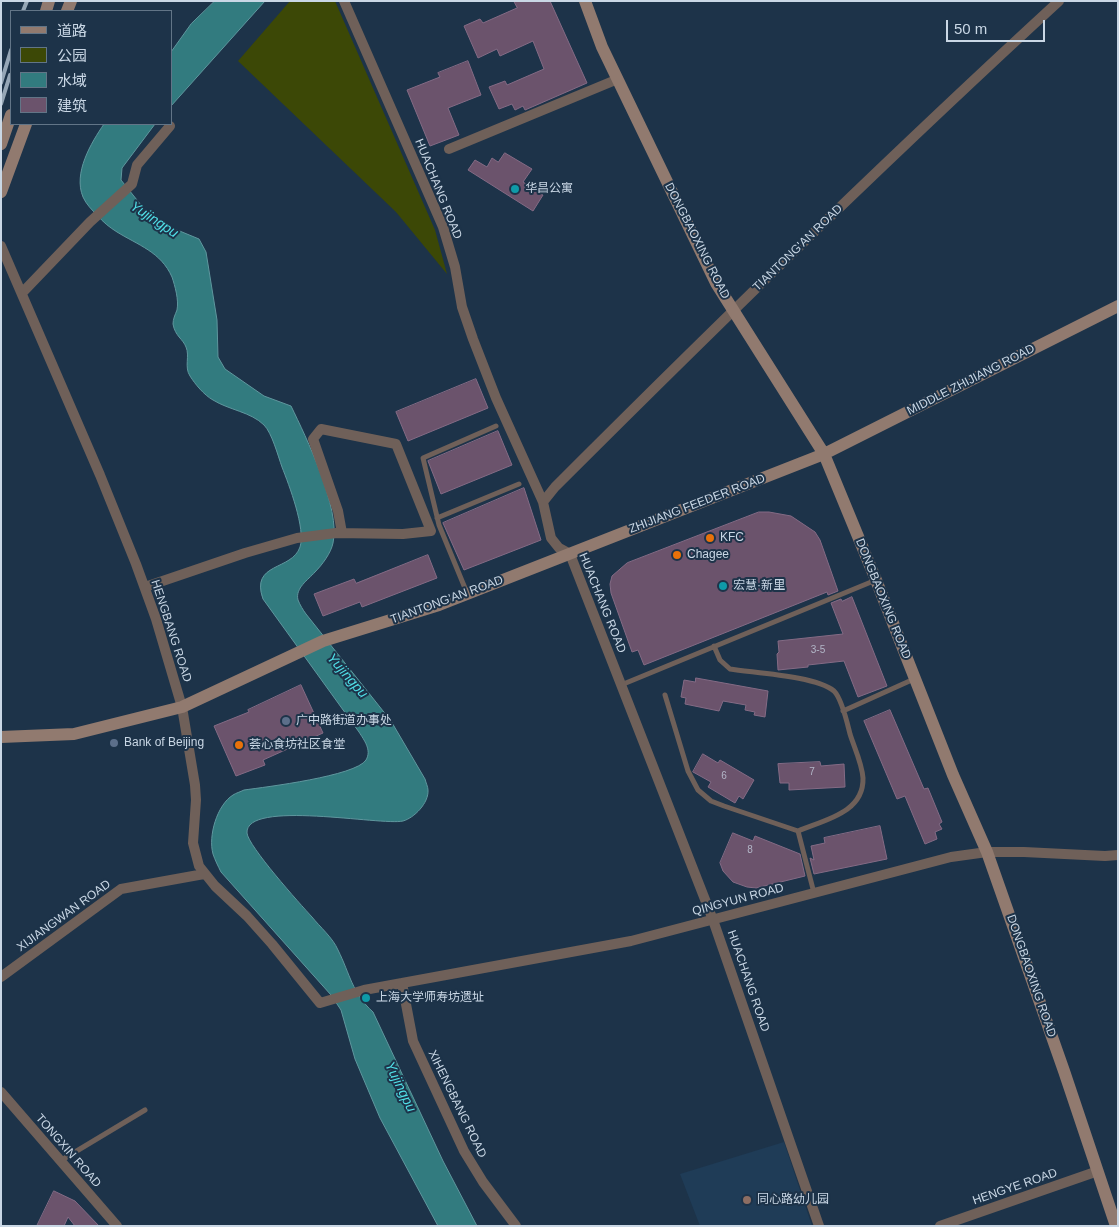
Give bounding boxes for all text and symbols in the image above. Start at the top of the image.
legend [10,10,172,125]
scale bar [949,10,1048,42]
text: 50 m [954,20,987,37]
text: 道路 [57,22,87,39]
text: 公园 [57,47,87,64]
text: 水域 [57,72,87,89]
text: 建筑 [57,97,87,114]
street label: HUACHANG ROAD [411,137,465,241]
street label: DONGBAOXING ROAD [661,180,733,302]
place label: 华昌公寓 [525,182,573,196]
marker: 华昌公寓 [509,183,521,195]
water label: Yujingpu [127,198,181,242]
street label: TIANTONG'AN ROAD [750,202,846,294]
street label: MIDDLE ZHIJIANG ROAD [905,341,1037,419]
street label: ZHIJIANG FEEDER ROAD [627,471,767,537]
place label: KFC [720,531,744,545]
marker: KFC [704,532,716,544]
street label: DONGBAOXING ROAD [852,537,914,661]
place label: Chagee [687,548,729,562]
marker: Chagee [671,549,683,561]
street label: HUACHANG ROAD [575,551,629,655]
street label: TIANTONG'AN ROAD [389,573,505,627]
street label: HENGBANG ROAD [148,578,194,684]
place label: 宏慧·新里 [733,579,785,593]
marker: 宏慧·新里 [717,580,729,592]
house number: 3-5 [811,644,825,656]
water label: Yujingpu [323,650,371,702]
place label: 广中路街道办事处 [296,714,392,728]
marker: 广中路街道办事处 [280,715,292,727]
place label: Bank of Beijing [124,736,204,750]
marker: Bank of Beijing [108,737,120,749]
place label: 荟心食坊社区食堂 [249,738,345,752]
marker: 荟心食坊社区食堂 [233,739,245,751]
house number: 7 [809,766,815,778]
house number: 6 [721,770,727,782]
house number: 8 [747,844,753,856]
street label: XIJIANGWAN ROAD [14,877,114,955]
street label: QINGYUN ROAD [691,881,785,919]
street label: DONGBAOXING ROAD [1003,913,1059,1039]
street label: HUACHANG ROAD [724,928,772,1034]
place label: 上海大学师寿坊遗址 [376,991,484,1005]
marker: 上海大学师寿坊遗址 [360,992,372,1004]
street label: XIHENGBANG ROAD [425,1048,489,1160]
water label: Yujingpu [381,1059,419,1115]
street label: TONGXIN ROAD [32,1111,104,1191]
street label: HENGYE ROAD [971,1166,1059,1208]
place label: 同心路幼儿园 [757,1193,829,1207]
marker: 同心路幼儿园 [741,1194,753,1206]

